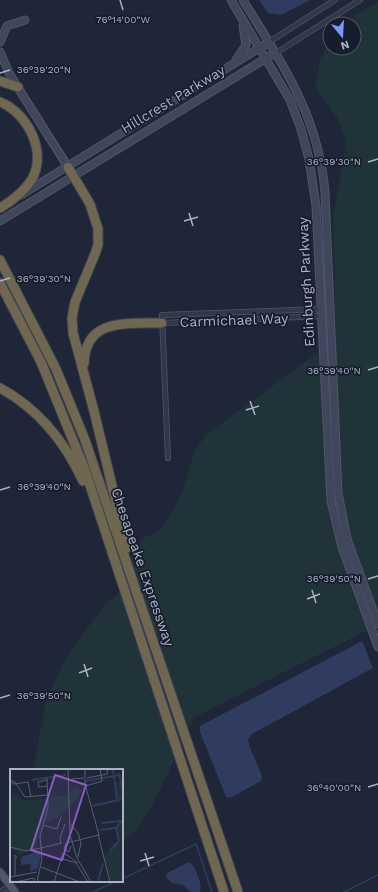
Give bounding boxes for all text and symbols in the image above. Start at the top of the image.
text: 76°14'00"W [96,14,150,25]
north arrow [322,16,362,56]
text: N [339,38,351,52]
street label: Hillcrest Parkway [118,61,229,136]
text: 36°39'20"N [17,64,71,75]
text: 36°39'30"N [307,156,361,167]
street label: Edinburgh Parkway [295,216,317,347]
text: 36°39'30"N [17,273,71,284]
street label: Carmichael Way [179,310,289,330]
text: 36°39'40"N [307,365,361,376]
text: 36°39'40"N [17,481,71,492]
street label: Chesapeake Expressway [108,486,178,649]
text: 36°39'50"N [307,573,361,584]
text: 36°39'50"N [17,690,71,701]
inset map [10,769,123,882]
text: 36°40'00"N [307,782,361,793]

